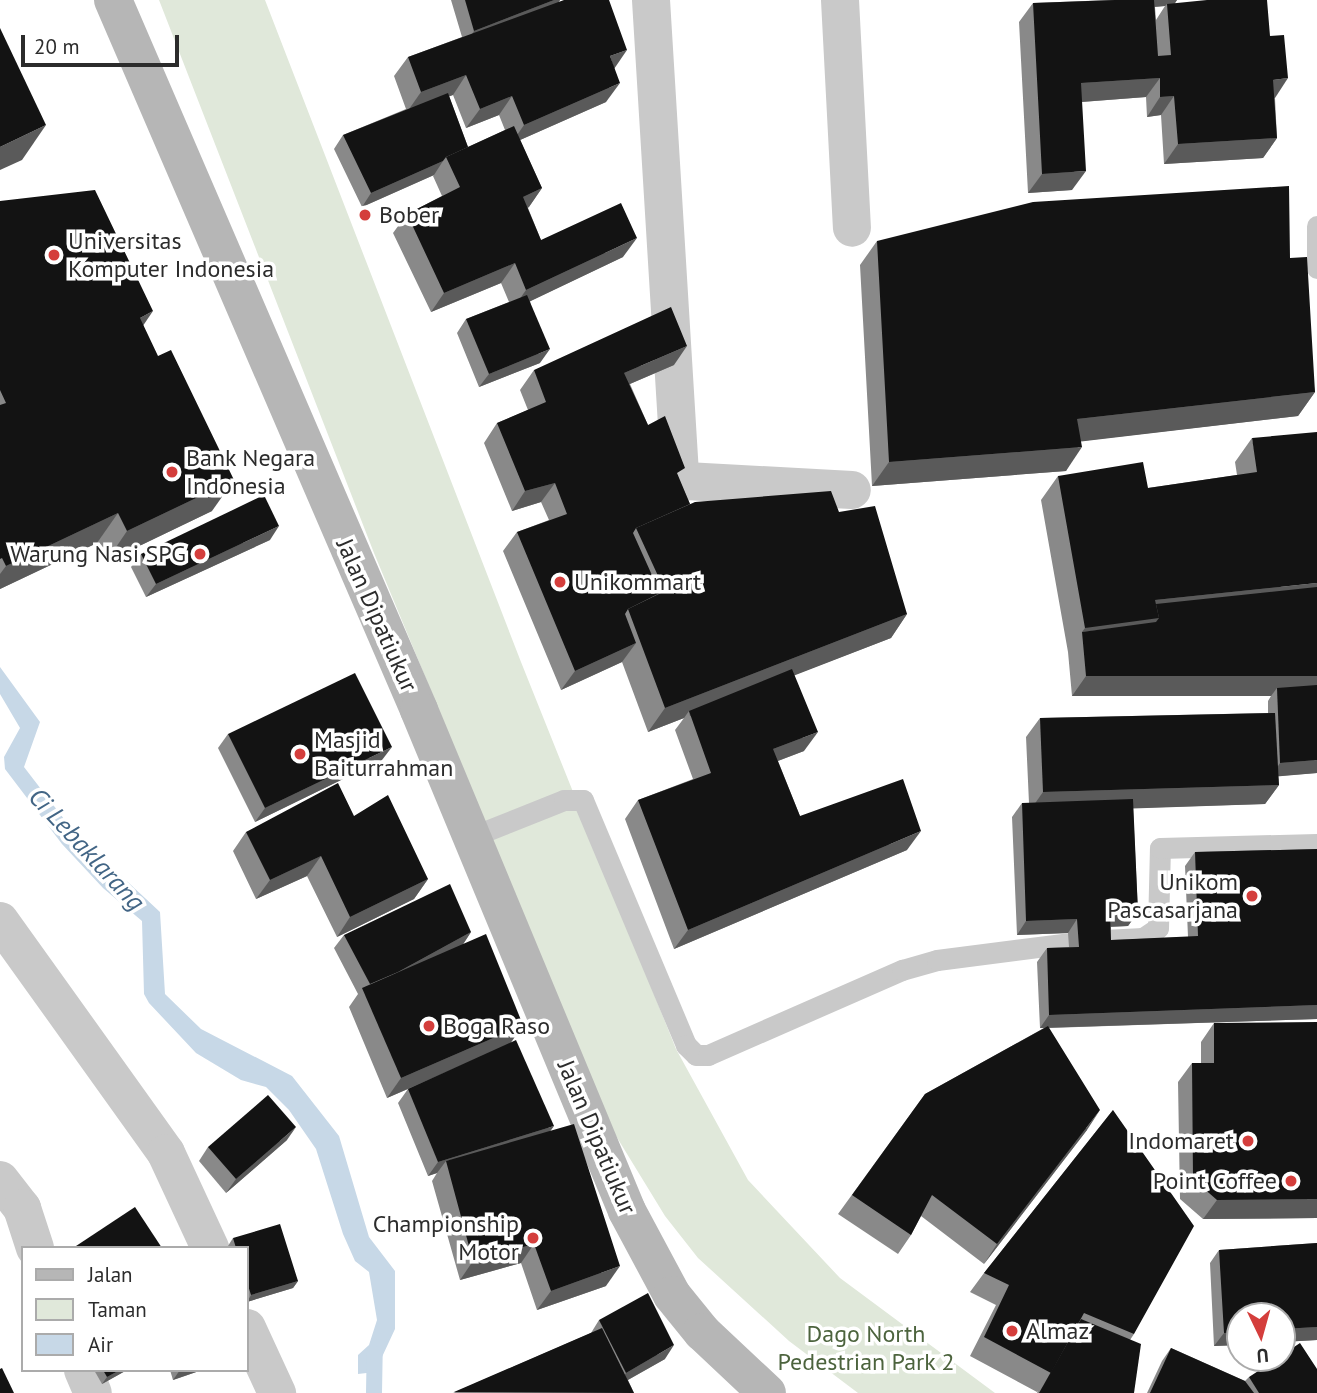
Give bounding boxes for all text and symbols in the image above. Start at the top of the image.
scale bar [24,21,182,65]
text: 20 m [34,33,80,60]
place label: Bober [379,201,439,229]
marker: Bober [357,207,373,223]
place label: Universitas Komputer Indonesia [68,227,274,283]
marker: Universitas Komputer Indonesia [46,247,62,263]
place label: Bank Negara Indonesia [186,444,316,500]
marker: Bank Negara Indonesia [164,464,180,480]
street label: Jalan Dipatiukur [330,534,424,696]
place label: Warung Nasi SPG [10,540,186,568]
marker: Warung Nasi SPG [192,546,208,562]
place label: Unikommart [574,568,701,596]
marker: Unikommart [552,574,568,590]
place label: Masjid Baiturrahman [314,726,453,782]
marker: Masjid Baiturrahman [292,746,308,762]
water label: Ci Lebaklarang [22,781,152,917]
place label: Unikom Pascasarjana [1107,868,1238,924]
marker: Unikom Pascasarjana [1244,888,1260,904]
place label: Boga Raso [443,1012,550,1040]
marker: Boga Raso [421,1018,437,1034]
street label: Jalan Dipatiukur [552,1056,642,1218]
place label: Indomaret [1128,1127,1234,1155]
marker: Indomaret [1240,1133,1256,1149]
place label: Point Coffee [1153,1167,1277,1195]
marker: Point Coffee [1283,1173,1299,1189]
place label: Championship Motor [373,1210,519,1266]
marker: Championship Motor [525,1230,541,1246]
legend [21,1246,248,1372]
text: Jalan [88,1261,133,1288]
text: Taman [88,1296,147,1323]
north arrow [1226,1302,1296,1372]
place label: Almaz [1026,1317,1089,1345]
park label: Dago North Pedestrian Park 2 [777,1320,955,1376]
marker: Almaz [1004,1323,1020,1339]
text: Air [88,1331,113,1358]
text: U [1256,1343,1270,1368]

